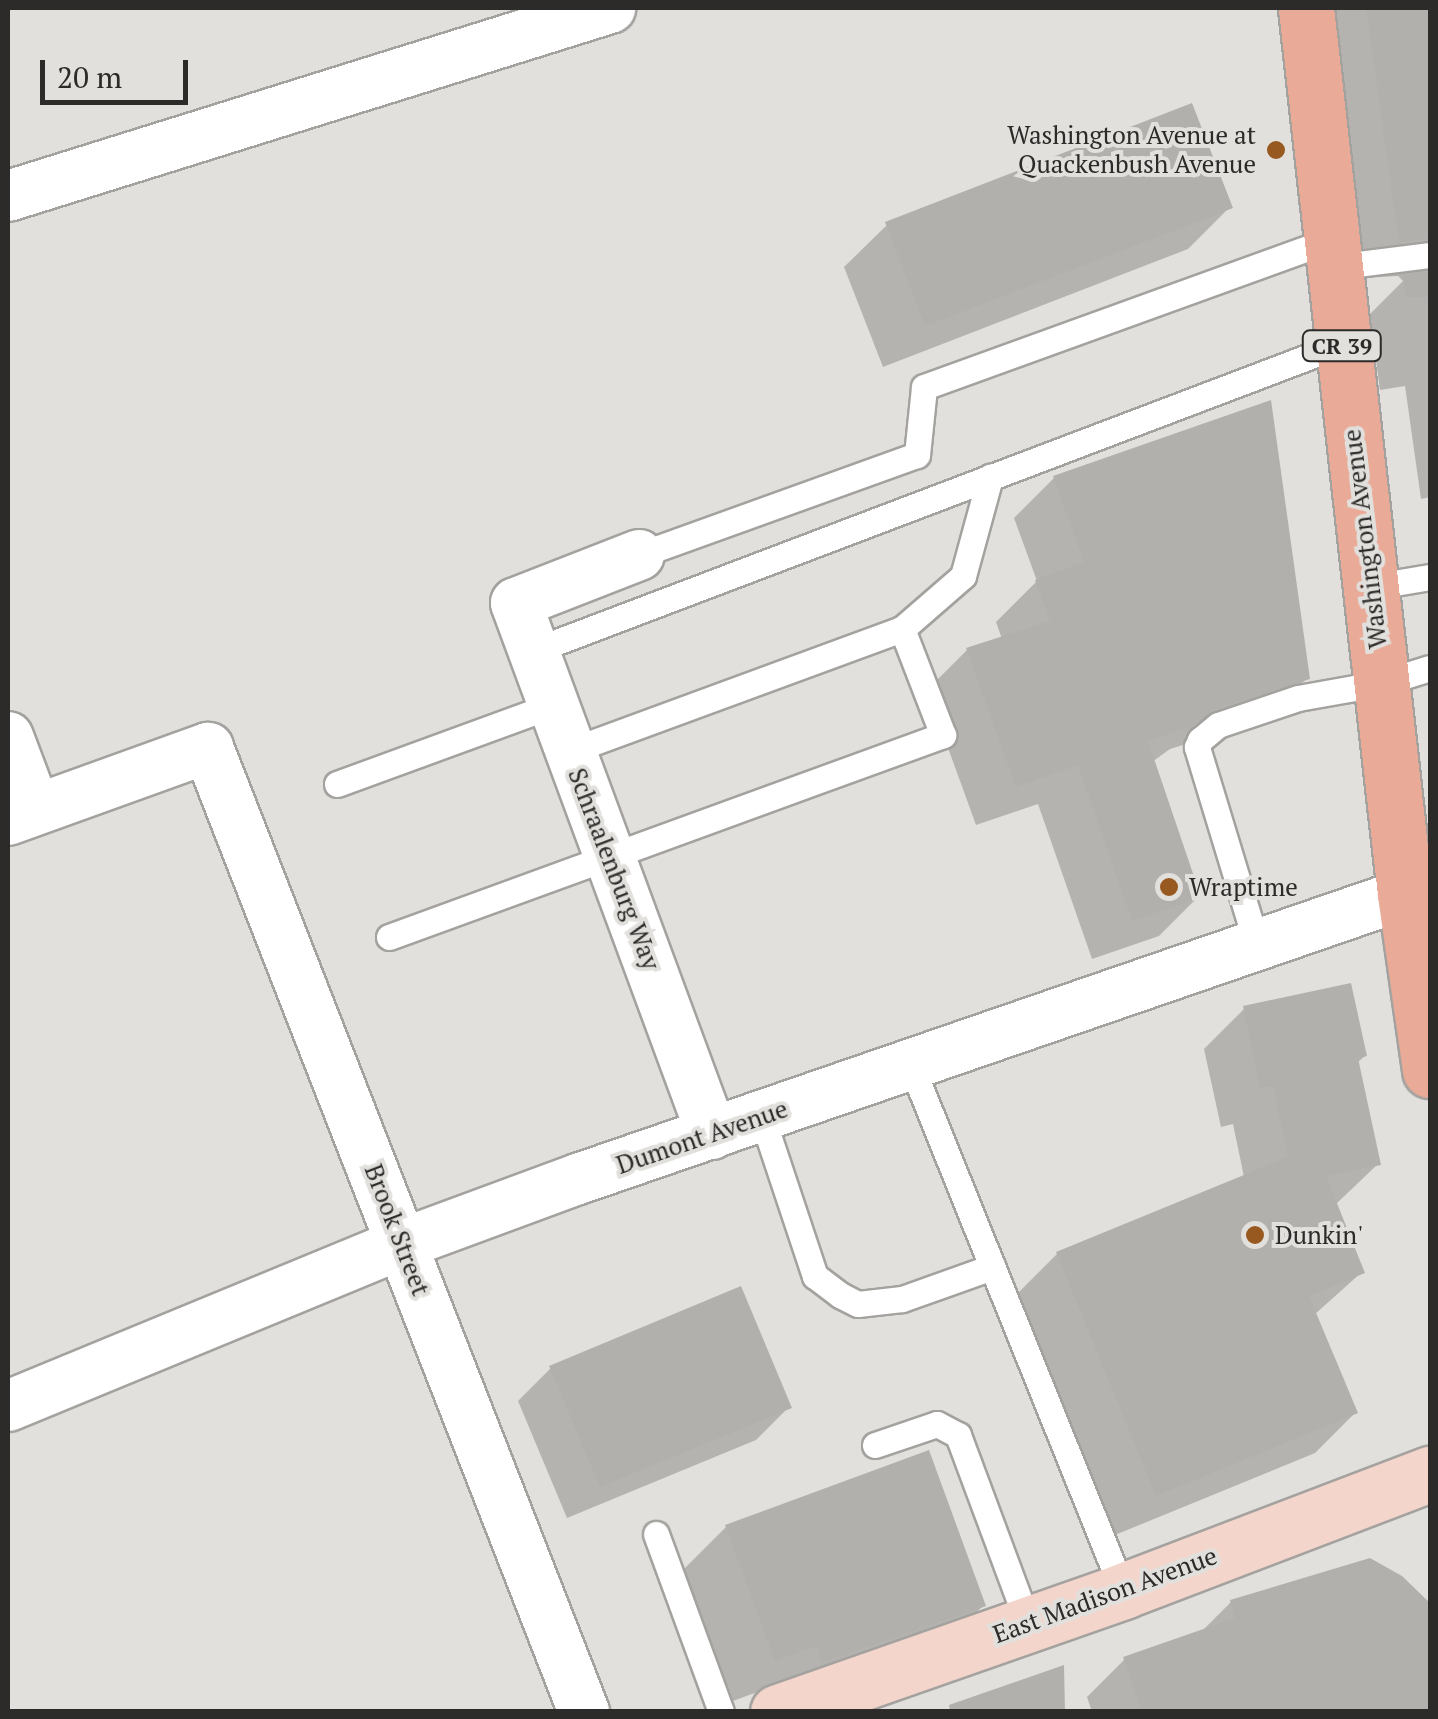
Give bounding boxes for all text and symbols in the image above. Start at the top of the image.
scale bar [45,40,192,102]
text: 20 m [57,57,122,97]
place label: Washington Avenue at Quackenbush Avenue [1007,121,1256,180]
marker: Washington Avenue at Quackenbush Avenue [1265,139,1287,161]
road number: CR 39 [1300,329,1384,363]
street label: Washington Avenue [1337,427,1393,651]
street label: Schraalenburg Way [562,764,666,974]
place label: Wraptime [1189,872,1298,902]
marker: Wraptime [1158,876,1180,898]
street label: Dumont Avenue [612,1094,792,1180]
street label: Brook Street [358,1160,436,1300]
place label: Dunkin' [1275,1220,1363,1250]
marker: Dunkin' [1244,1224,1266,1246]
street label: East Madison Avenue [989,1540,1221,1650]

